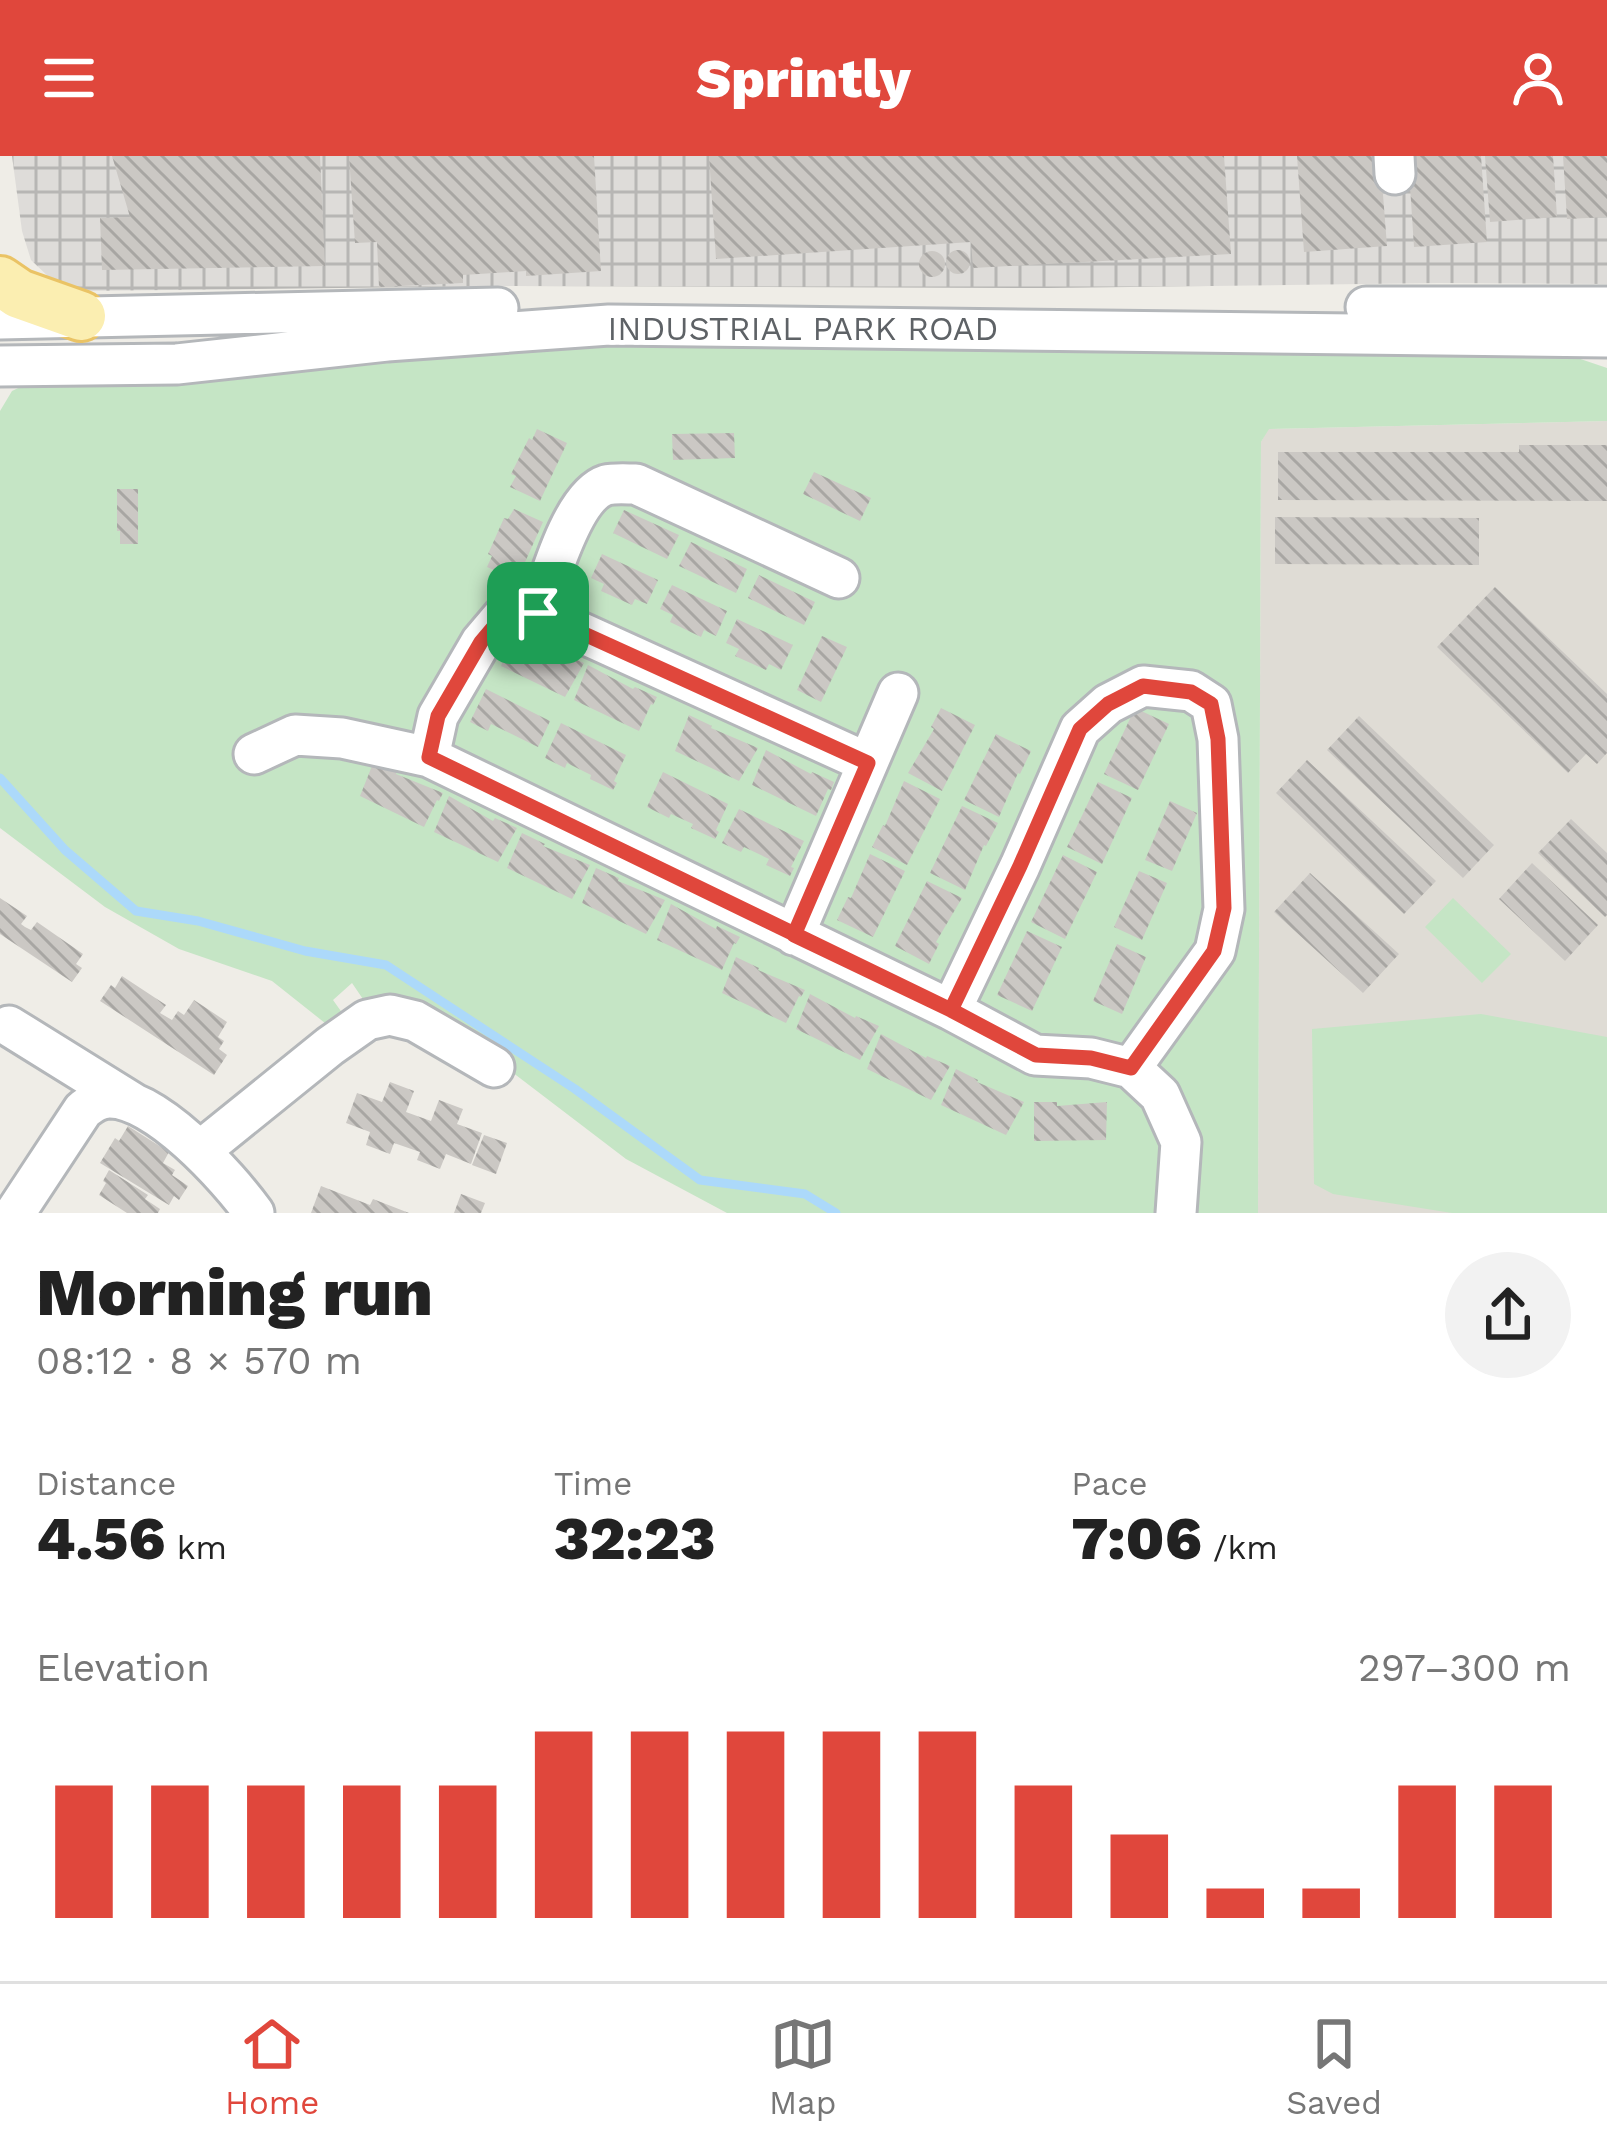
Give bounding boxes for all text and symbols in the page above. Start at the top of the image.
icon: menu [36,45,102,111]
icon: person [1505,45,1571,111]
text: Sprintly [696,47,911,110]
street label: INDUSTRIAL PARK ROAD [608,309,998,348]
pin [487,562,589,664]
icon: arrive [505,580,571,646]
button: share [1445,1252,1571,1378]
text: Morning run [36,1254,433,1331]
text: 08:12 · 8 × 570 m [36,1338,362,1383]
text: Distance [36,1464,176,1503]
text: Time [554,1464,632,1503]
text: Pace [1071,1464,1148,1503]
text: 4.56 [36,1503,165,1574]
text: 32:23 [554,1503,716,1574]
text: 7:06 [1071,1503,1202,1574]
text: km [165,1528,227,1567]
text: /km [1202,1528,1278,1567]
text: Elevation [36,1645,210,1690]
text: 297–300 m [1358,1645,1571,1690]
tab: Home [225,2011,319,2122]
tab: Map [769,2011,836,2122]
tab: Saved [1286,2011,1382,2122]

